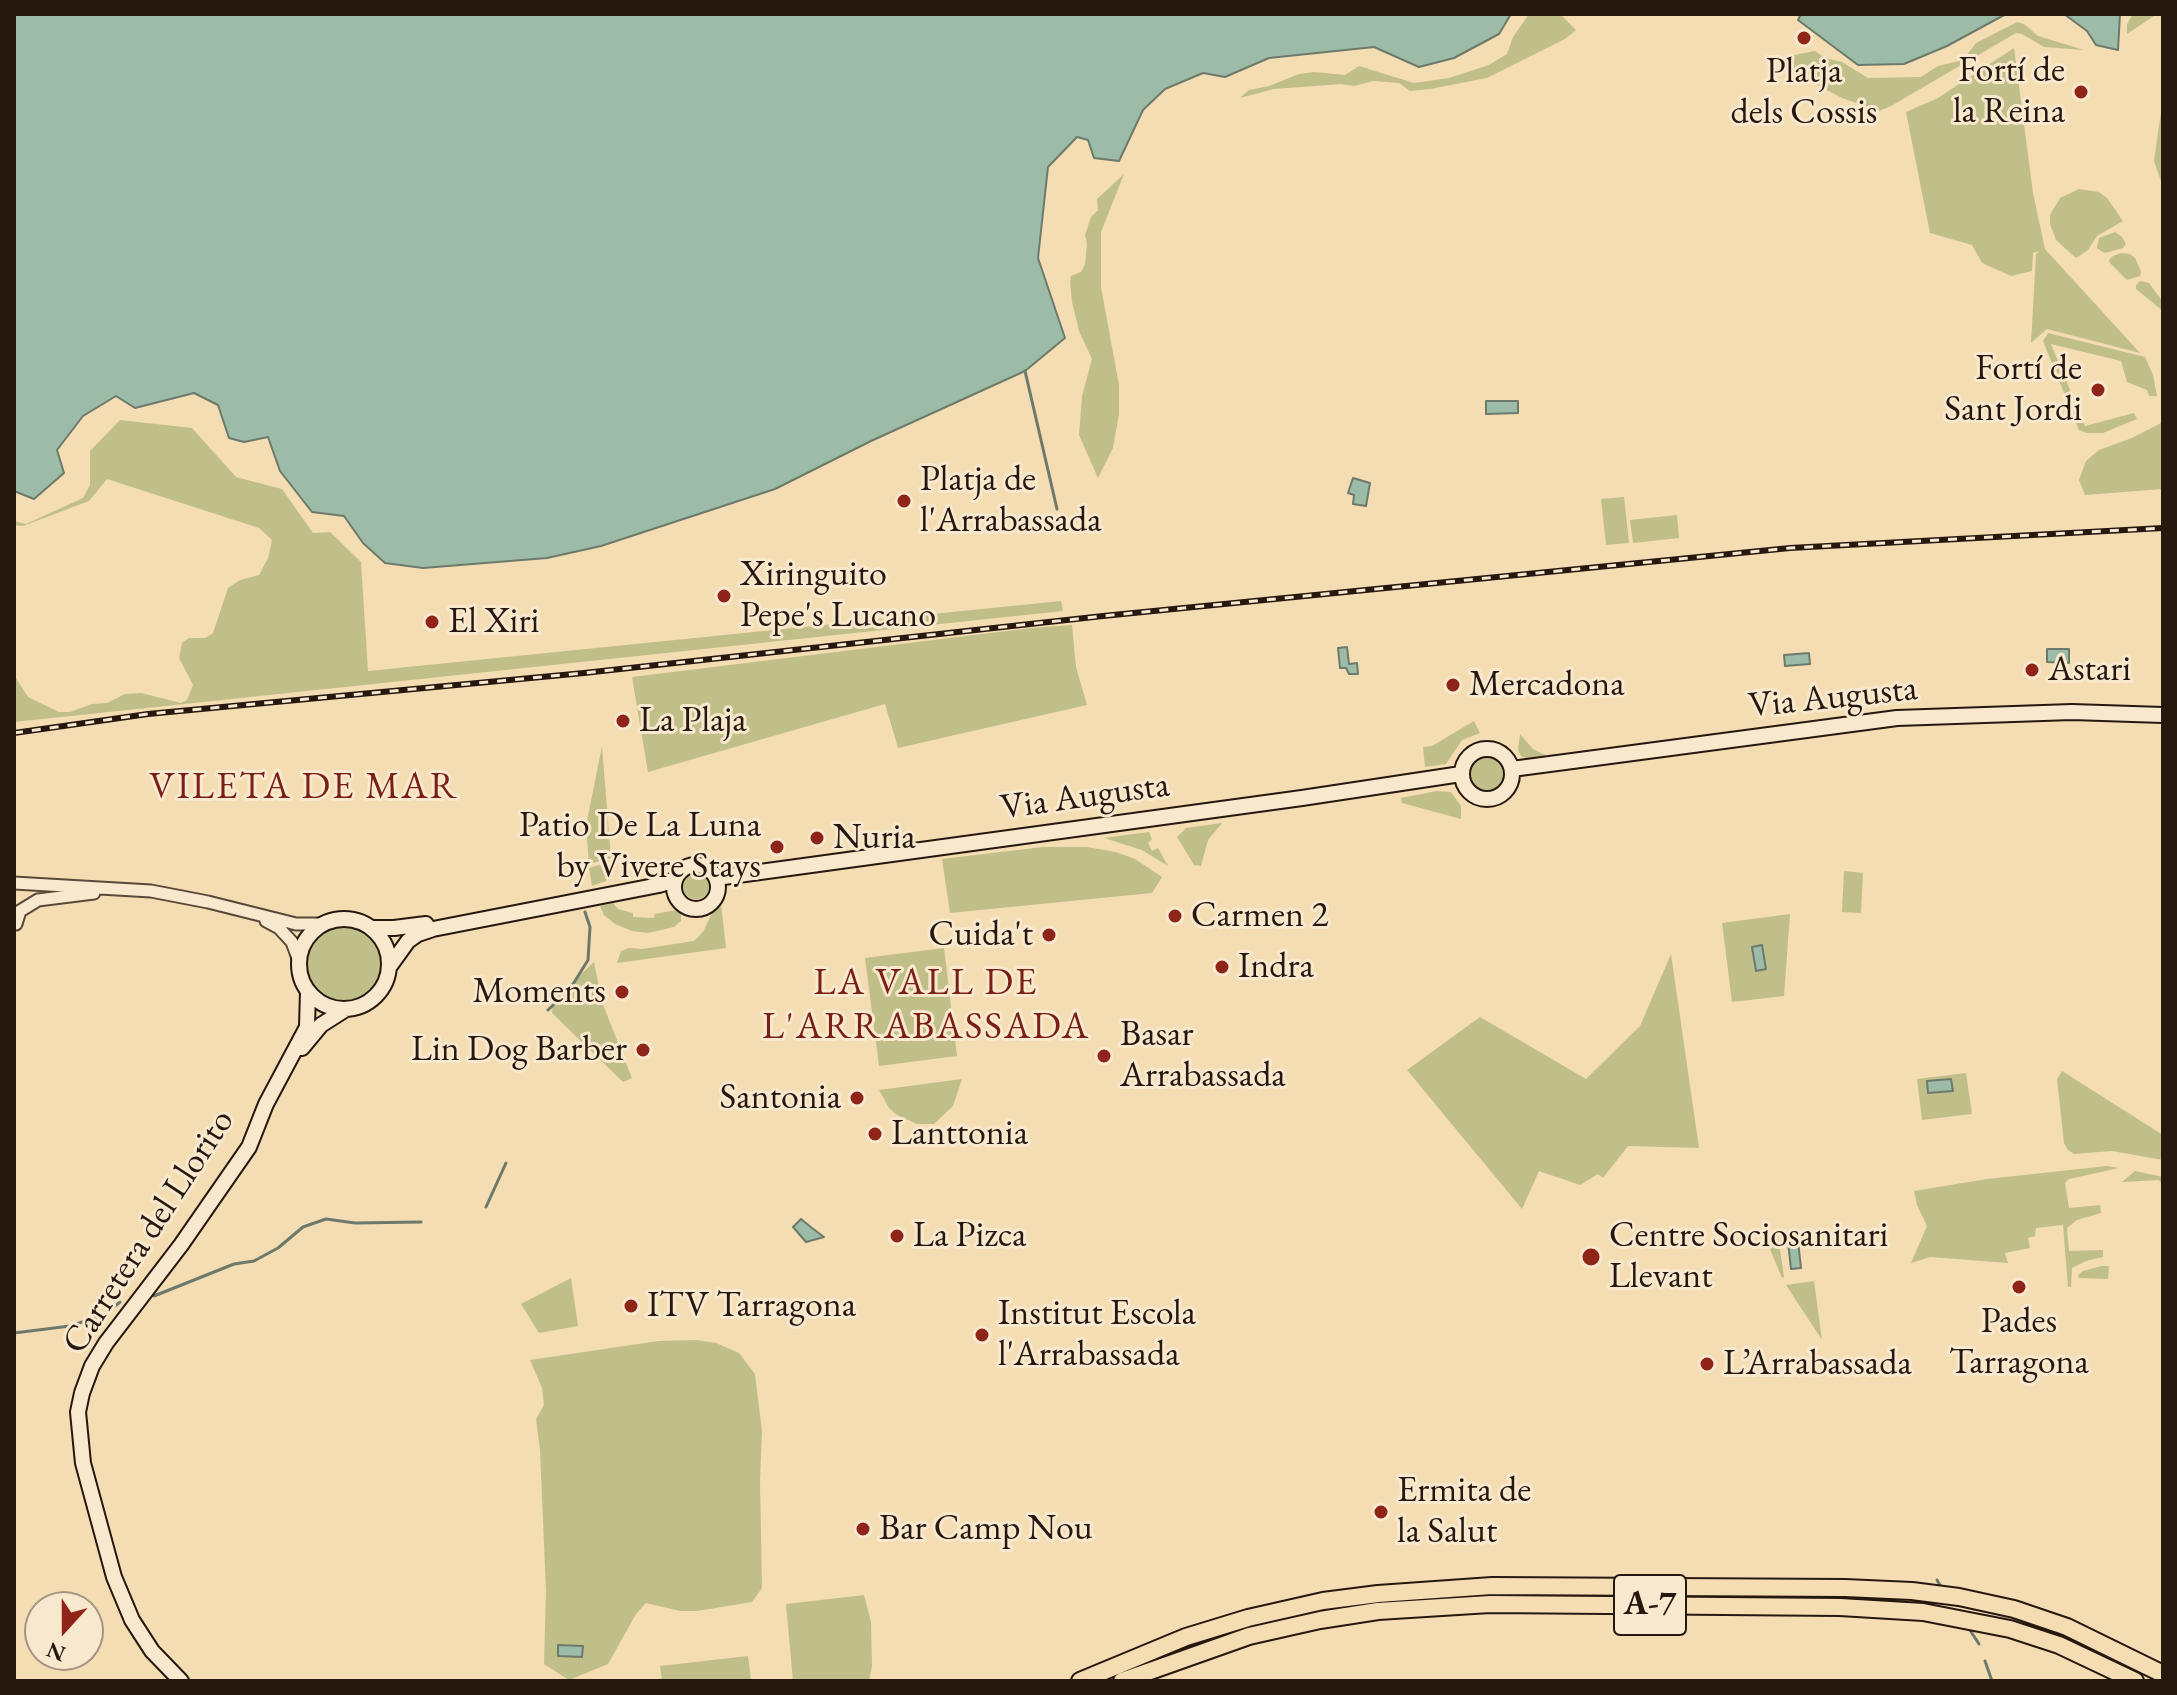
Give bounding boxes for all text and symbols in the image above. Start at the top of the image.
marker: Platja dels Cossis [1795,29,1813,47]
place label: Fortí de la Reina [1953,49,2065,134]
place label: Platja dels Cossis [1731,50,1877,135]
marker: Fortí de la Reina [2072,83,2090,101]
place label: Fortí de Sant Jordi [1944,347,2082,432]
marker: Fortí de Sant Jordi [2089,381,2107,399]
place label: Platja de l'Arrabassada [920,458,1102,543]
marker: Platja de l'Arrabassada [895,492,913,510]
place label: Xiringuito Pepe's Lucano [740,553,936,638]
marker: Xiringuito Pepe's Lucano [715,587,733,605]
place label: El Xiri [448,600,539,644]
marker: El Xiri [423,613,441,631]
place label: Astari [2048,648,2131,692]
marker: Astari [2023,661,2041,679]
place label: Mercadona [1469,663,1625,707]
street label: Via Augusta [1746,668,1920,728]
marker: Mercadona [1444,676,1462,694]
place label: La Plaja [639,699,747,743]
marker: La Plaja [614,712,632,730]
street label: Via Augusta [998,764,1172,830]
district label: VILETA DE MAR [149,765,459,811]
place label: Patio De La Luna by Vivere Stays [519,804,761,889]
place label: Nuria [833,816,916,860]
marker: Nuria [808,829,826,847]
marker: Patio De La Luna by Vivere Stays [768,838,786,856]
place label: Carmen 2 [1191,894,1328,938]
marker: Carmen 2 [1166,907,1184,925]
place label: Cuida't [929,913,1033,957]
marker: Cuida't [1040,926,1058,944]
place label: Indra [1238,945,1314,989]
marker: Indra [1213,958,1231,976]
district label: LA VALL DE L'ARRABASSADA [762,961,1090,1050]
place label: Moments [472,970,606,1014]
marker: Moments [613,983,631,1001]
place label: Basar Arrabassada [1120,1013,1286,1098]
place label: Lin Dog Barber [411,1028,627,1072]
marker: Lin Dog Barber [634,1041,652,1059]
marker: Basar Arrabassada [1095,1047,1113,1065]
place label: Santonia [720,1076,841,1120]
marker: Santonia [848,1089,866,1107]
street label: Carretera del Llorito [54,1102,244,1362]
place label: Lanttonia [891,1112,1028,1156]
marker: Lanttonia [866,1125,884,1143]
place label: La Pizca [913,1214,1026,1258]
place label: Centre Sociosanitari Llevant [1609,1214,1888,1299]
marker: La Pizca [888,1227,906,1245]
marker: Centre Sociosanitari Llevant [1580,1246,1602,1268]
marker: Pades Tarragona [2010,1278,2028,1296]
place label: ITV Tarragona [647,1284,856,1328]
place label: Institut Escola l'Arrabassada [998,1292,1196,1377]
marker: ITV Tarragona [622,1297,640,1315]
place label: Pades Tarragona [1949,1300,2089,1385]
marker: Institut Escola l'Arrabassada [973,1326,991,1344]
place label: L’Arrabassada [1723,1342,1912,1386]
marker: L’Arrabassada [1698,1355,1716,1373]
place label: Ermita de la Salut [1397,1469,1531,1554]
marker: Ermita de la Salut [1372,1503,1390,1521]
place label: Bar Camp Nou [879,1507,1093,1551]
marker: Bar Camp Nou [854,1520,872,1538]
road number: A-7 [1614,1575,1686,1635]
north arrow [24,1591,104,1671]
text: N [42,1635,69,1669]

